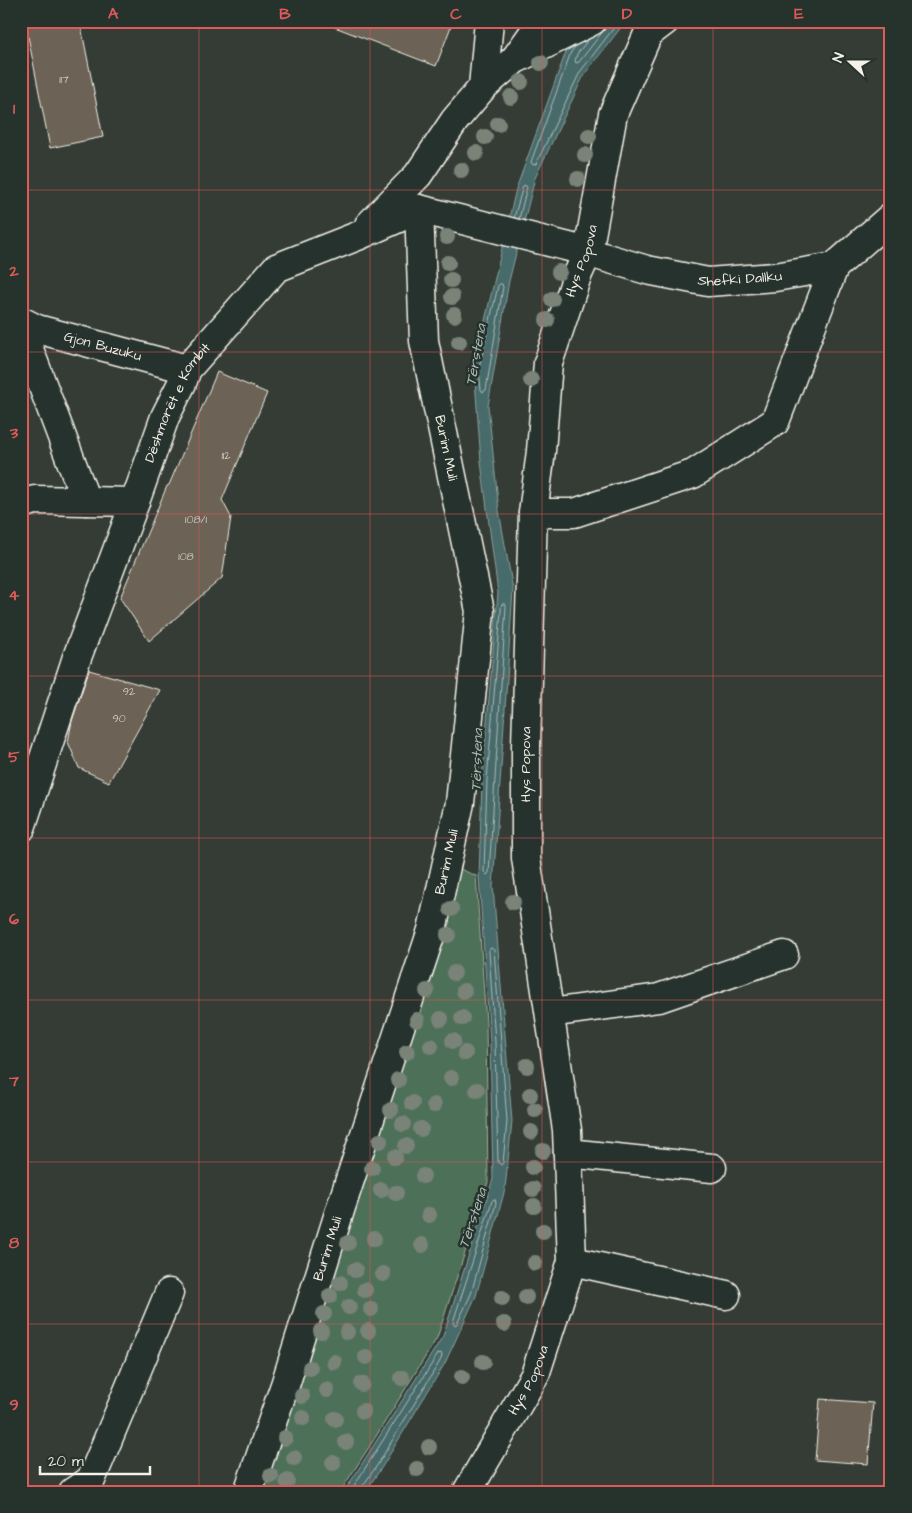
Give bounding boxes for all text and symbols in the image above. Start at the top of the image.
text: A [108,3,119,25]
text: B [279,3,291,25]
text: C [450,3,462,25]
text: D [622,3,633,25]
text: E [794,3,804,25]
north arrow [824,38,874,88]
text: N [828,50,850,65]
house number: 117 [59,72,69,87]
text: 1 [13,98,16,120]
street label: Hys Popova [561,223,603,300]
text: 2 [8,260,19,282]
street label: Shefki Dallku [696,266,784,292]
water label: Tërstena [460,321,492,388]
street label: Gjon Buzuku [62,327,144,366]
street label: Dëshmorët e Kombit [140,338,216,465]
street label: Burim Muli [429,413,463,483]
text: 3 [9,422,19,444]
house number: 112 [221,448,231,463]
house number: 108/1 [185,512,208,527]
house number: 108 [178,549,194,564]
text: 4 [9,584,20,606]
house number: 92 [123,684,136,699]
house number: 90 [112,711,126,726]
street label: Hys Popova [516,726,537,802]
water label: Tërstena [465,727,489,792]
text: 5 [8,746,20,768]
street label: Burim Muli [430,827,464,897]
text: 6 [9,908,19,930]
text: 7 [8,1070,19,1092]
water label: Tërstena [453,1184,493,1251]
street label: Burim Muli [308,1214,347,1284]
text: 8 [9,1232,20,1254]
street label: Hys Popova [504,1343,554,1419]
text: 9 [9,1394,19,1416]
scale bar [40,1443,150,1475]
text: 20 m [48,1451,84,1472]

